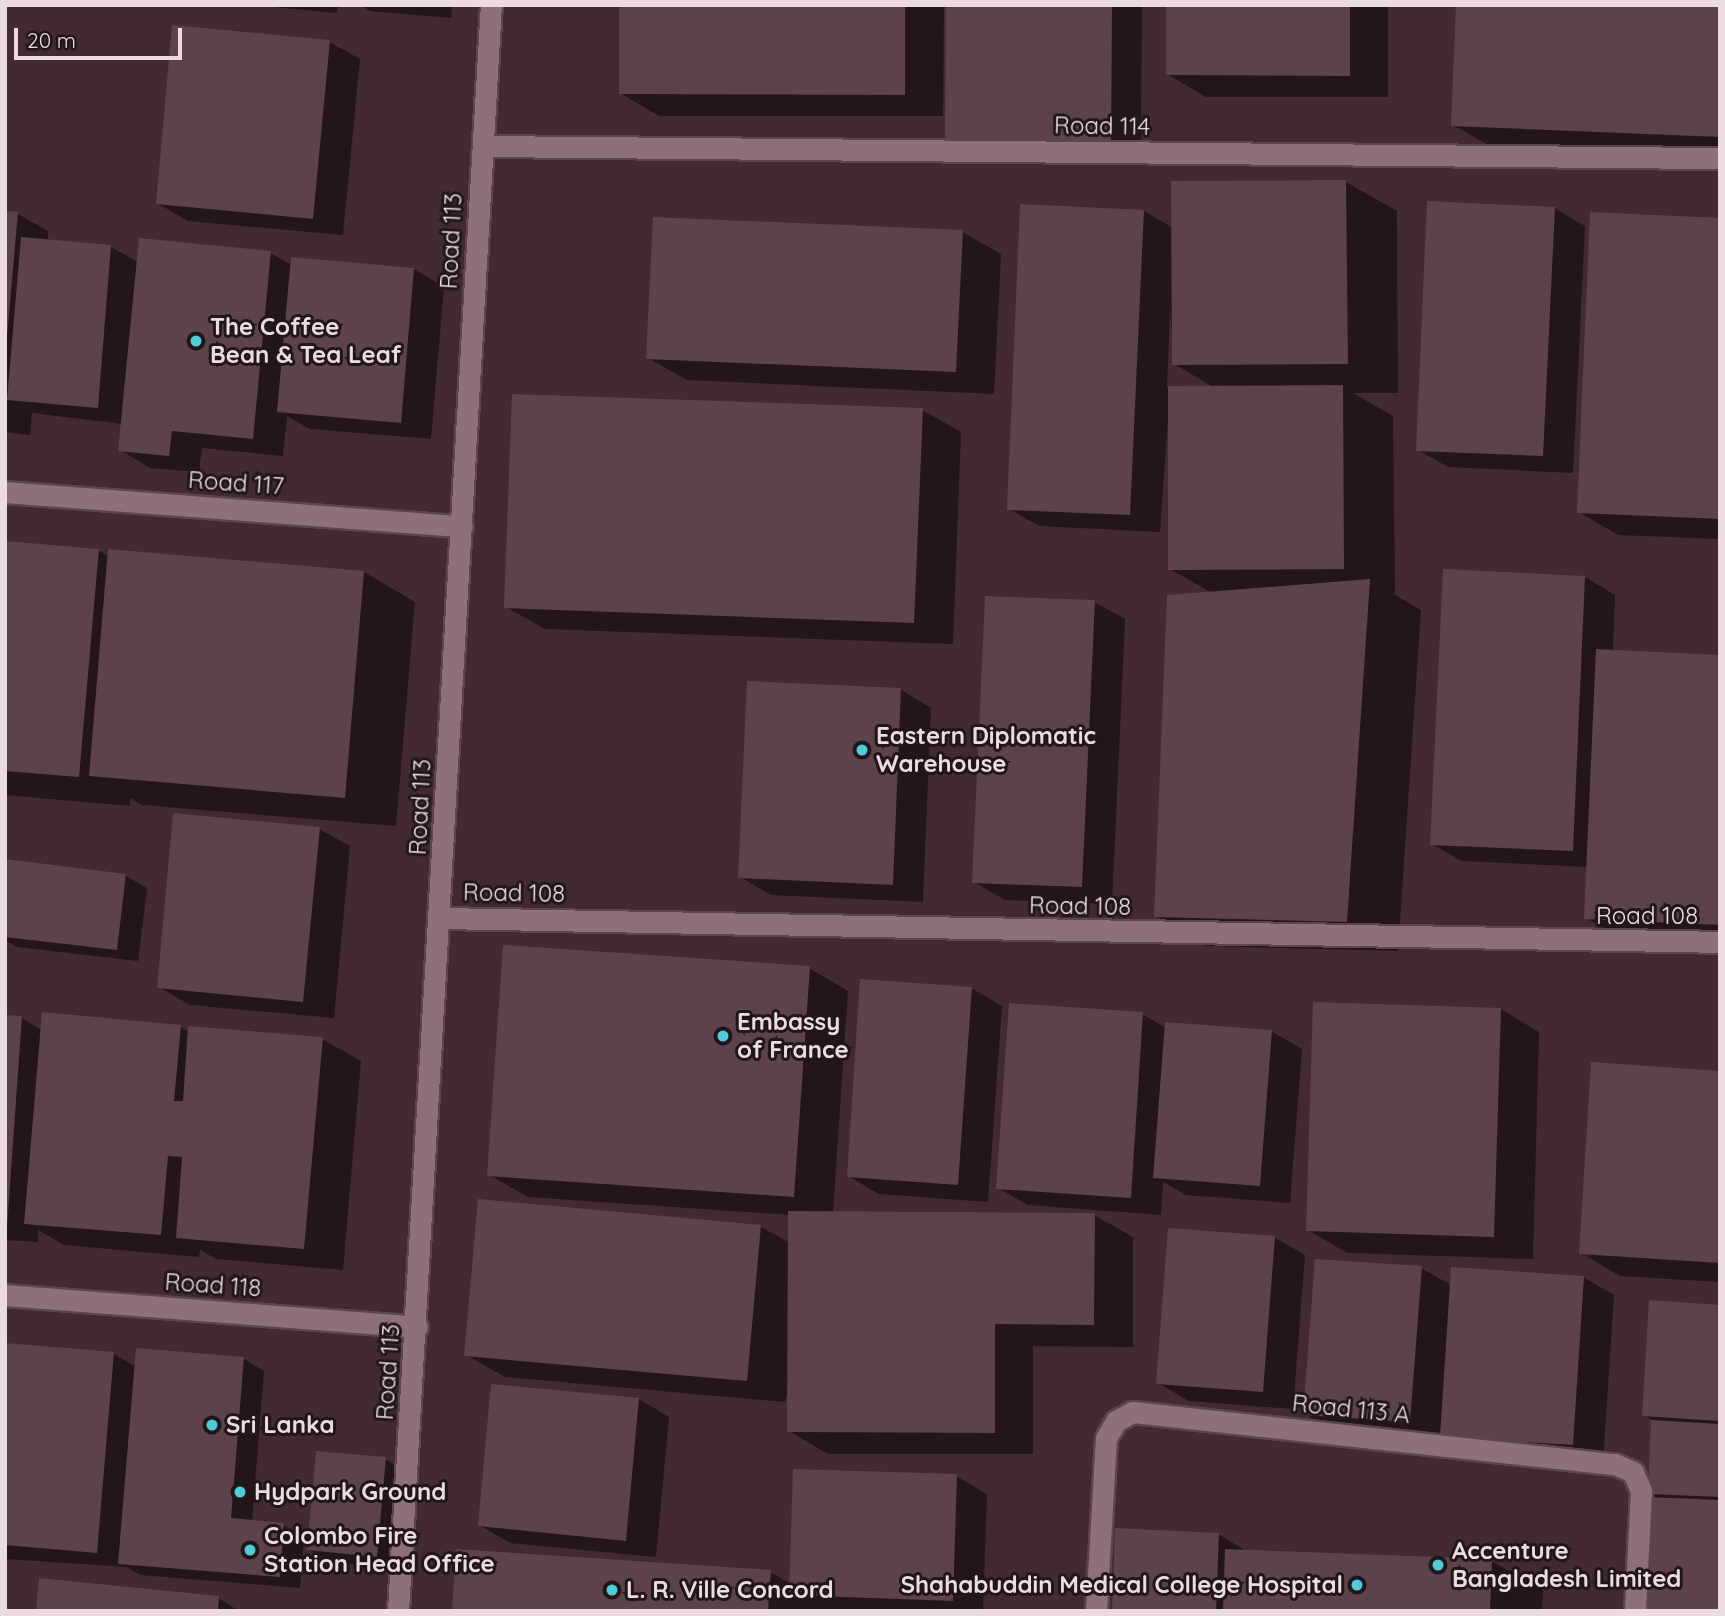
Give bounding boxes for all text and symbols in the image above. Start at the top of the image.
scale bar [18,14,186,58]
text: 20 m [27,27,76,53]
street label: Road 114 [1054,111,1150,141]
street label: Road 113 [434,192,468,290]
place label: The Coffee Bean & Tea Leaf [210,313,401,369]
marker: The Coffee Bean & Tea Leaf [188,333,204,349]
street label: Road 117 [187,465,285,501]
place label: Eastern Diplomatic Warehouse [876,722,1096,778]
marker: Eastern Diplomatic Warehouse [854,742,870,758]
street label: Road 113 [403,758,437,856]
street label: Road 108 [463,878,565,908]
street label: Road 108 [1029,891,1131,921]
street label: Road 108 [1596,902,1698,930]
place label: Embassy of France [737,1008,849,1064]
marker: Embassy of France [715,1028,731,1044]
street label: Road 118 [164,1267,262,1303]
street label: Road 113 [370,1323,406,1421]
street label: Road 113 A [1291,1388,1411,1430]
place label: Sri Lanka [226,1411,335,1439]
marker: Sri Lanka [204,1417,220,1433]
place label: Hydpark Ground [254,1478,446,1506]
marker: Hydpark Ground [232,1484,248,1500]
place label: Colombo Fire Station Head Office [264,1522,495,1578]
place label: Accenture Bangladesh Limited [1452,1537,1681,1593]
marker: Colombo Fire Station Head Office [242,1542,258,1558]
marker: Accenture Bangladesh Limited [1430,1557,1446,1573]
place label: Shahabuddin Medical College Hospital [901,1571,1343,1599]
place label: L. R. Ville Concord [626,1576,834,1604]
marker: Shahabuddin Medical College Hospital [1349,1577,1365,1593]
marker: L. R. Ville Concord [604,1582,620,1598]

